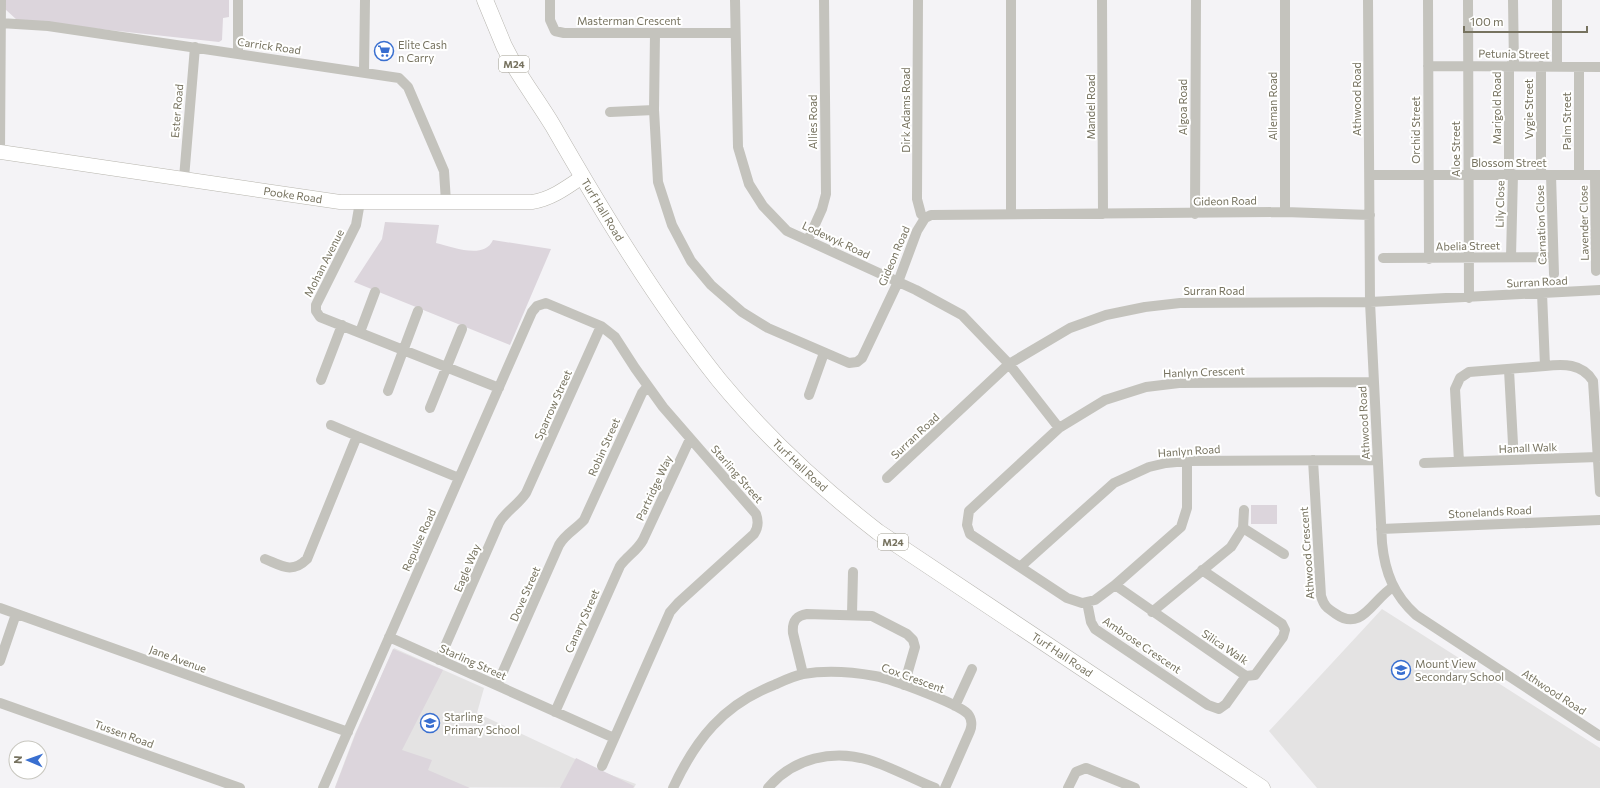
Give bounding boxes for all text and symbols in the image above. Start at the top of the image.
scale bar [1464,8,1587,34]
street label: Masterman Crescent [577,14,682,27]
text: 100 m [1470,14,1504,28]
street label: Carrick Road [236,35,302,56]
place label: Elite Cash n Carry [398,38,447,64]
supermarket icon: Elite Cash n Carry [373,40,395,62]
street label: Petunia Street [1478,46,1550,61]
road number: M24 [499,56,529,72]
street label: Athwood Road [1350,62,1363,136]
street label: Dirk Adams Road [899,67,912,153]
street label: Alleman Road [1266,72,1279,140]
street label: Marigold Road [1490,72,1503,144]
street label: Mandel Road [1084,74,1097,140]
street label: Vygie Street [1522,78,1535,139]
street label: Algoa Road [1176,79,1189,135]
street label: Ester Road [168,84,185,138]
street label: Palm Street [1560,91,1573,150]
street label: Allies Road [806,95,819,149]
street label: Orchid Street [1409,96,1422,164]
street label: Aloe Street [1449,121,1462,177]
street label: Blossom Street [1471,156,1547,169]
street label: Turf Hall Road [579,176,627,243]
street label: Lily Close [1493,180,1506,228]
street label: Pooke Road [263,184,323,205]
street label: Carnation Close [1533,185,1548,265]
street label: Lavender Close [1576,185,1591,261]
street label: Gideon Road [1193,193,1257,208]
street label: Lodewyk Road [800,218,872,261]
street label: Gideon Road [875,224,912,288]
street label: Mohan Avenue [301,227,346,299]
street label: Abelia Street [1436,238,1501,253]
street label: Surran Road [1506,273,1568,290]
street label: Surran Road [1183,284,1245,297]
street label: Hanlyn Crescent [1163,364,1246,379]
street label: Sparrow Street [531,367,574,442]
street label: Athwood Road [1355,386,1372,460]
street label: Surran Road [888,410,941,461]
street label: Robin Street [585,415,622,478]
street label: Turf Hall Road [770,436,831,494]
street label: Hanall Walk [1498,440,1558,455]
street label: Starling Street [709,442,766,506]
street label: Hanlyn Road [1157,442,1221,459]
street label: Partridge Way [633,453,675,523]
street label: Stonelands Road [1448,503,1532,520]
street label: Athwood Crescent [1297,506,1316,600]
street label: Repulse Road [399,507,438,573]
road number: M24 [878,534,908,550]
street label: Eagle Way [451,542,483,594]
street label: Dove Street [507,564,543,623]
street label: Canary Street [562,586,602,655]
street label: Ambrose Crescent [1101,614,1184,676]
street label: Silica Walk [1200,626,1251,667]
street label: Turf Hall Road [1029,629,1095,679]
street label: Starling Street [438,641,509,682]
street label: Jane Avenue [147,642,209,676]
place label: Mount View Secondary School [1415,657,1504,683]
school or university icon: Mount View Secondary School [1390,659,1412,681]
street label: Cox Crescent [880,660,947,695]
street label: Athwood Road [1520,666,1589,717]
place label: Starling Primary School [444,710,520,736]
school or university icon: Starling Primary School [419,712,441,734]
street label: Tussen Road [93,717,156,750]
north arrow [8,740,48,780]
text: N [11,755,24,764]

